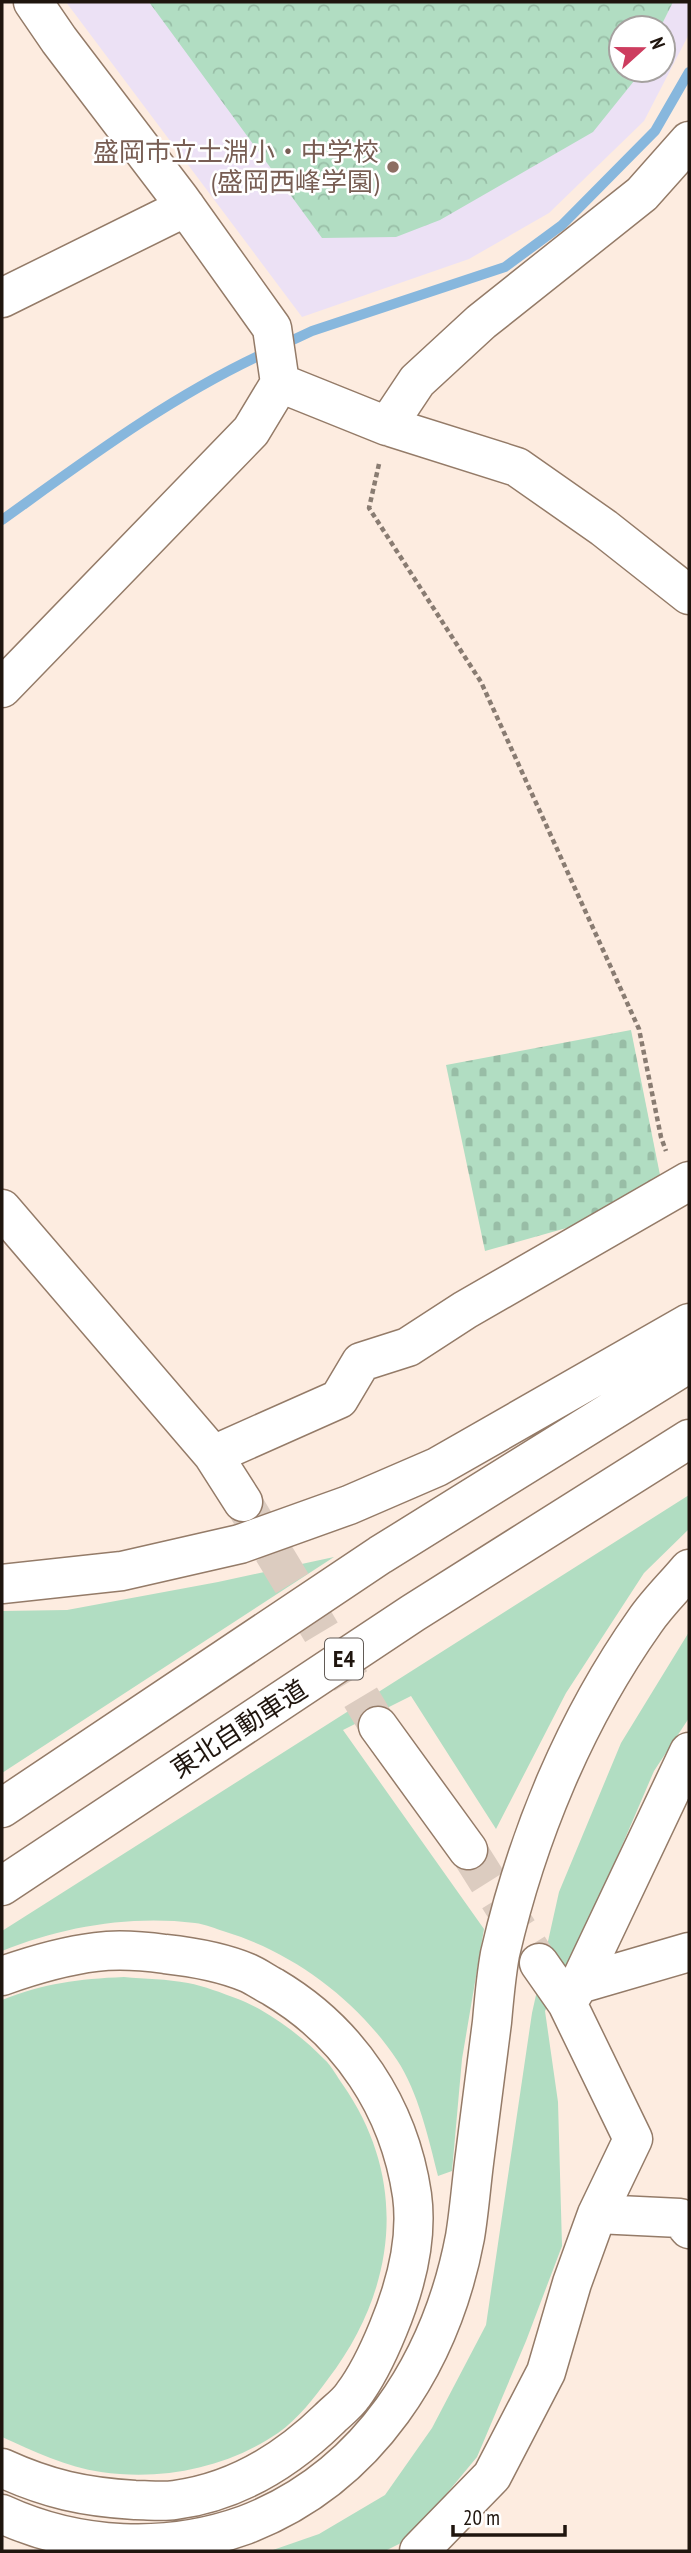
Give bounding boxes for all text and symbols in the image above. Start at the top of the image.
north arrow [607,14,677,84]
text: N [645,34,671,52]
place label: 盛岡市立土淵小・中学校 (盛岡西峰学園) [93,135,379,198]
marker: 盛岡市立土淵小・中学校 (盛岡西峰学園) [385,159,401,175]
road number: E4 [325,1638,363,1680]
street label: 東北自動車道 [164,1672,313,1785]
scale bar [453,2494,565,2538]
text: 20 m [463,2504,500,2531]

